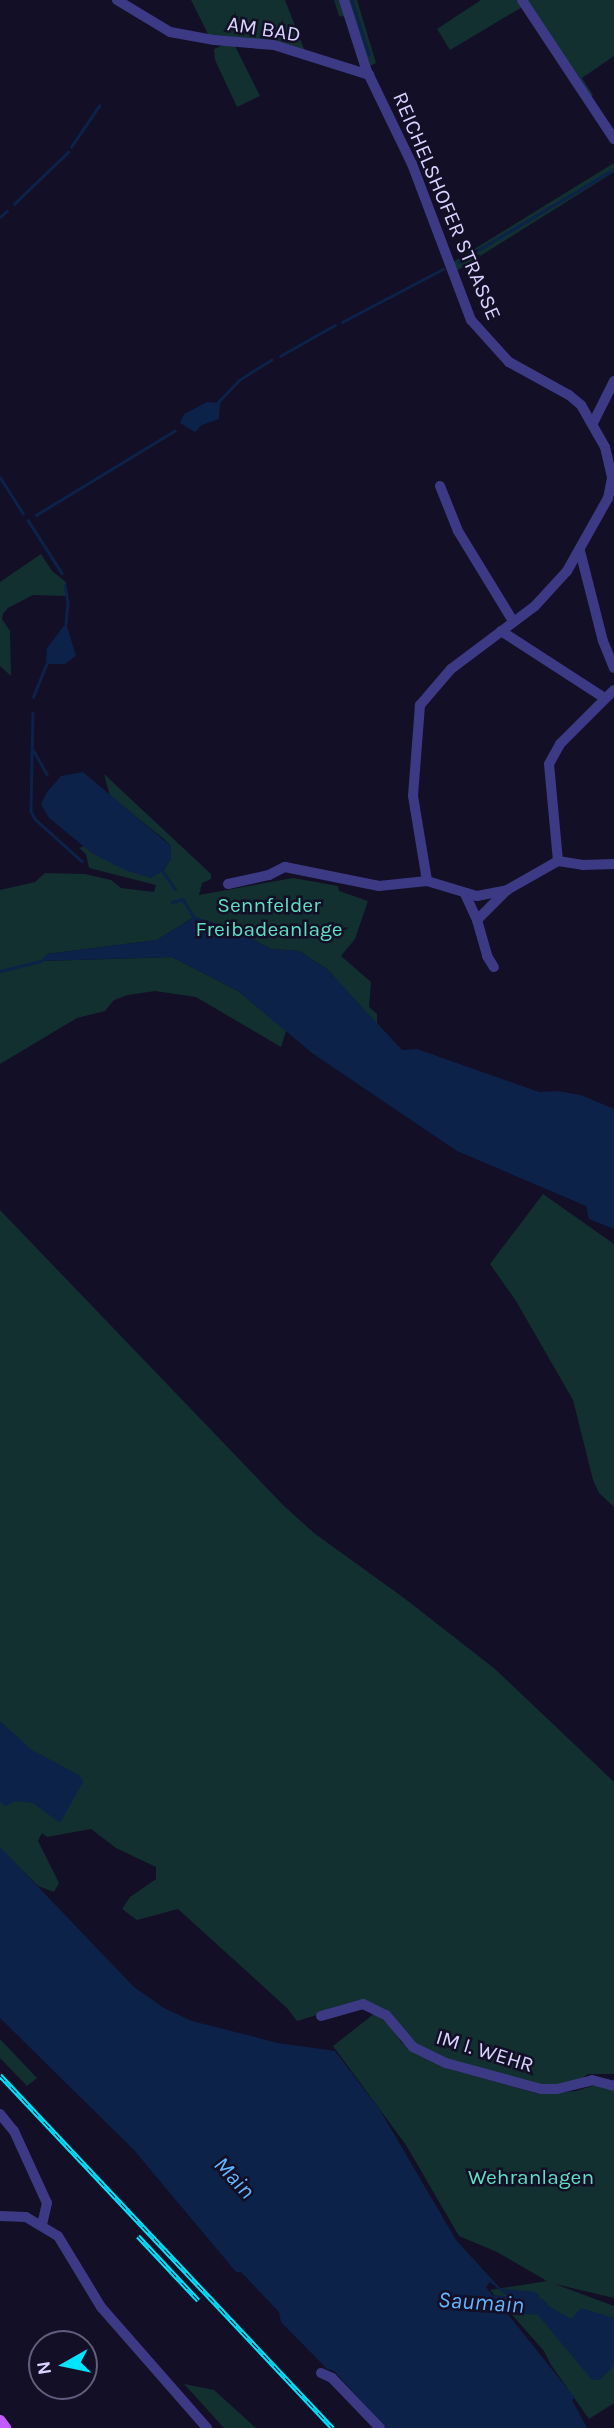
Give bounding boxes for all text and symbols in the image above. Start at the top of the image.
street label: AM BAD [226,11,302,47]
street label: REICHELSHOFER STRASSE [387,88,507,324]
park label: Sennfelder Freibadeanlage [195,892,343,942]
street label: IM I. WEHR [433,2024,537,2078]
water label: Main [208,2151,260,2205]
park label: Wehranlagen [468,2164,594,2190]
water label: Saumain [437,2286,525,2320]
north arrow [28,2330,98,2400]
text: N [32,2360,56,2376]

